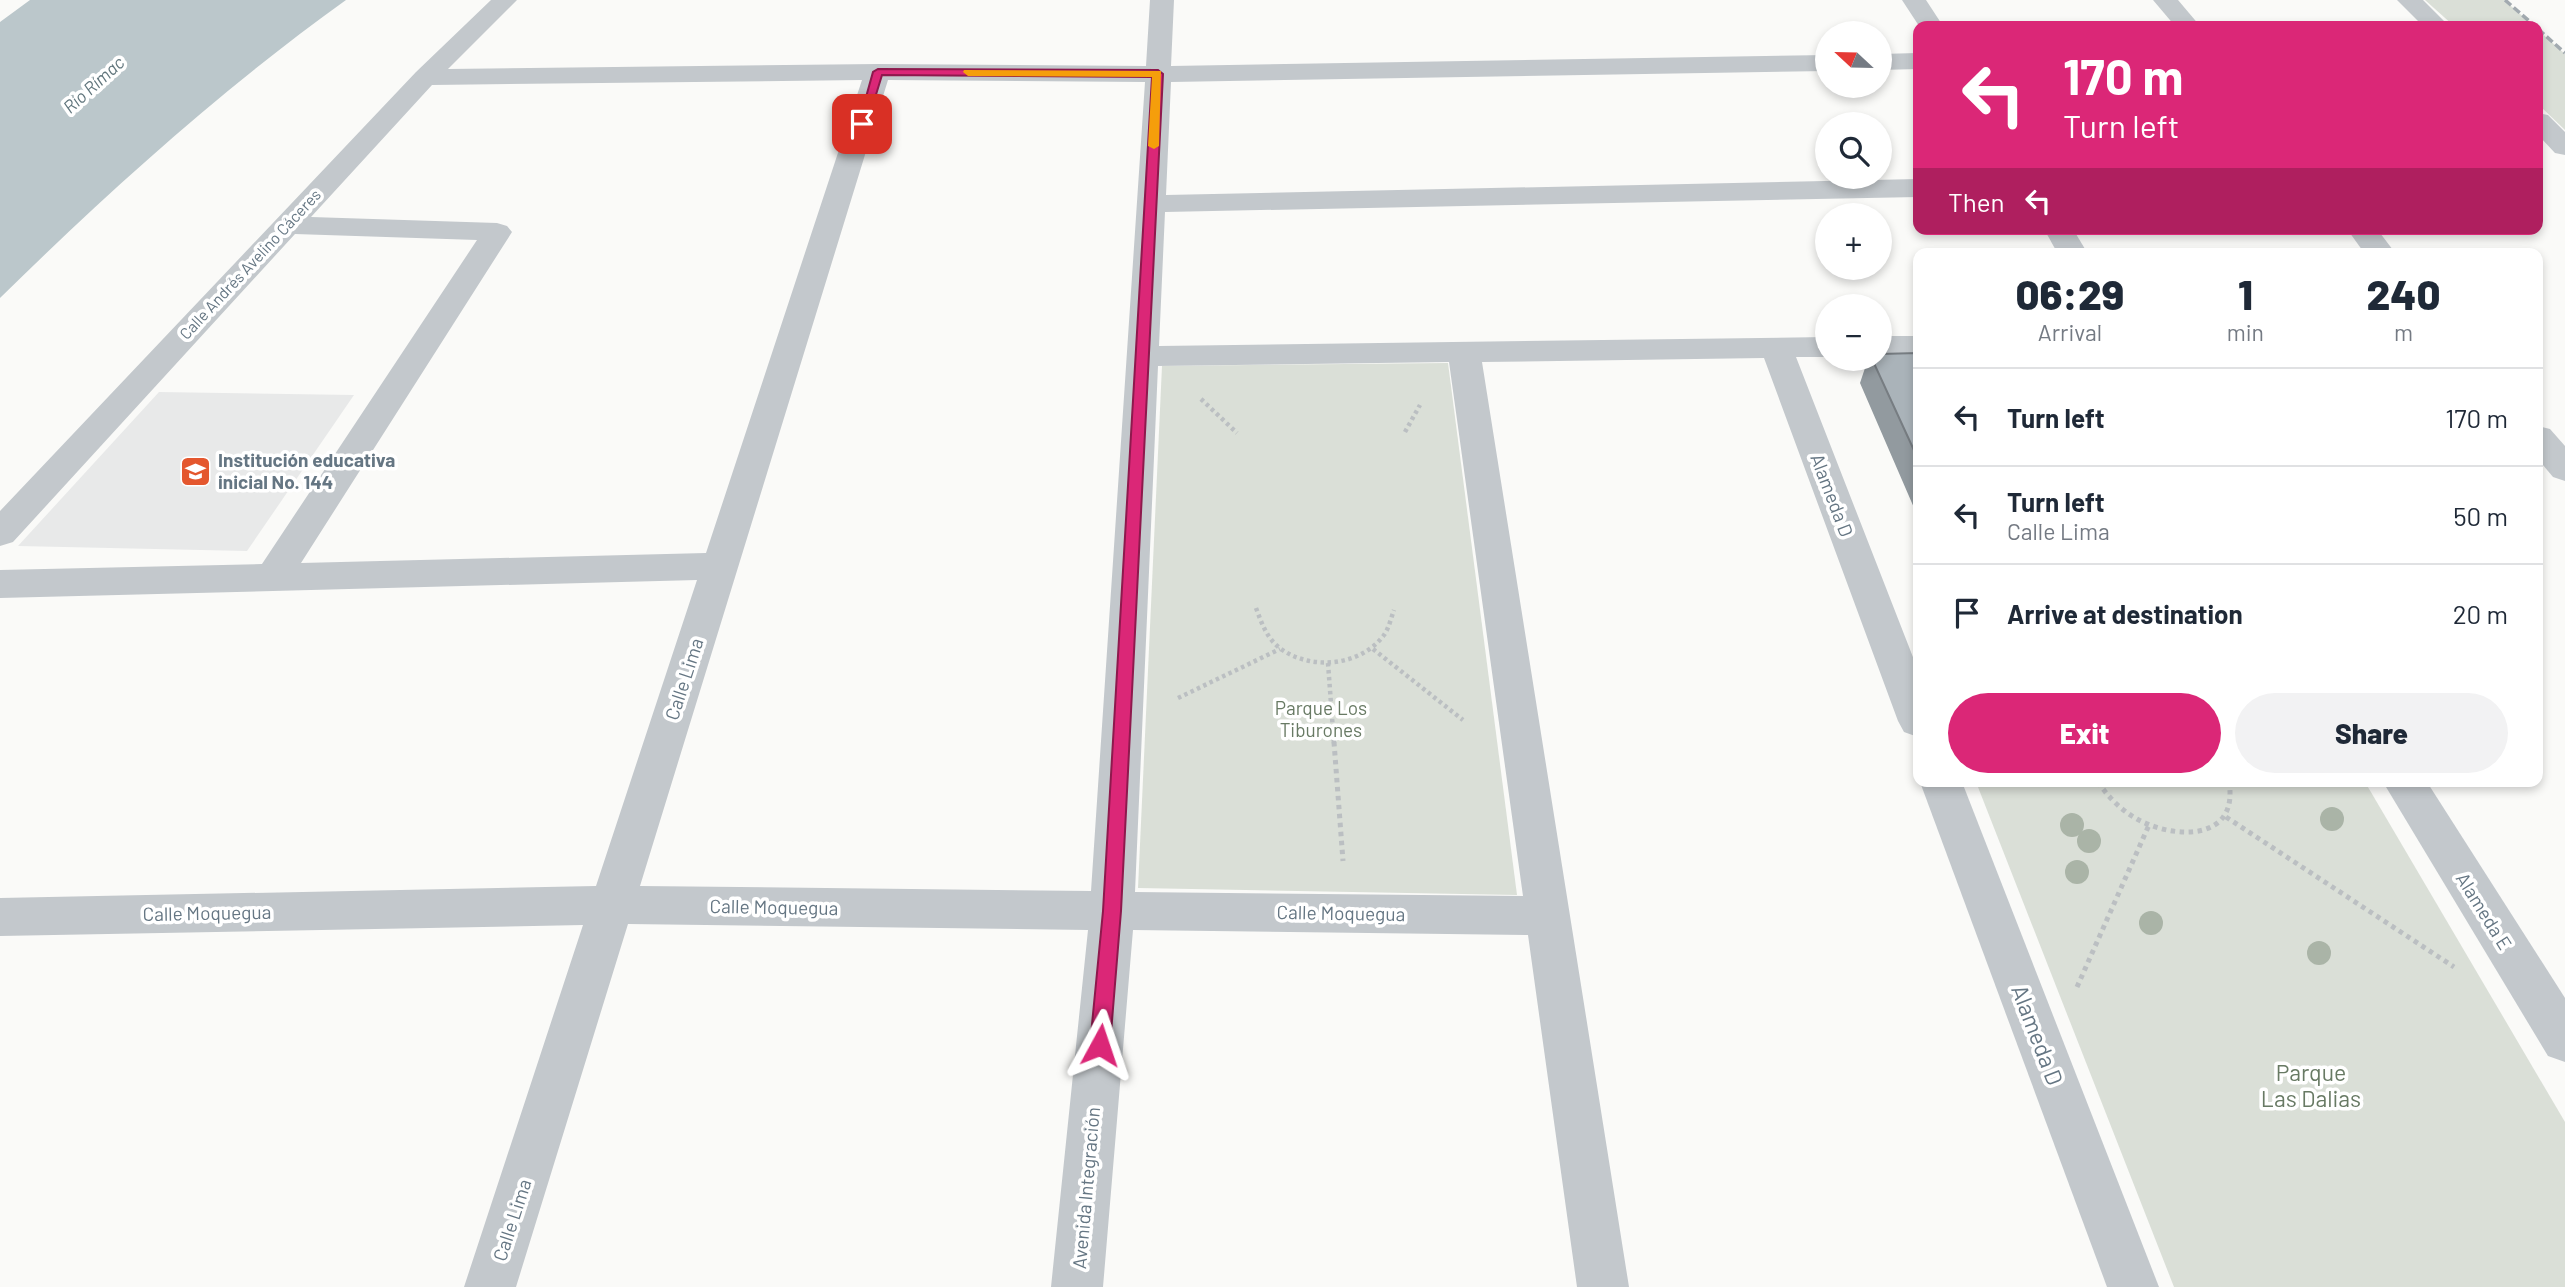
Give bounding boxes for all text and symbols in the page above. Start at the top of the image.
north arrow [1815,21,1892,98]
map controls [1815,21,1892,371]
text: 170 m [2063,46,2183,105]
icon: left [1948,49,2039,140]
water label: Río Rímac [58,51,128,117]
pin [832,94,892,154]
icon: arrive [843,105,881,143]
text: Turn left [2063,106,2180,144]
button: search [1815,112,1892,189]
icon: left [2019,182,2057,220]
street label: Calle Andrés Avelino Cáceres [175,185,324,343]
text: Then [1948,186,2005,217]
button: + [1815,203,1892,280]
text: 06:29 [2015,268,2124,318]
text: 1 [2238,268,2253,318]
text: 240 [2366,268,2441,318]
button: − [1815,294,1892,371]
text: Arrival [2038,318,2102,346]
text: min [2227,318,2264,346]
text: m [2394,318,2413,346]
icon: left [1948,398,1986,436]
text: Turn left [2007,402,2105,433]
text: 170 m [2445,402,2508,433]
place label: Institución educativa inicial No. 144 [218,448,395,493]
street label: Alameda D [1806,450,1859,540]
school or university icon: Institución educativa inicial No. 144 [178,454,212,488]
text: Turn left [2007,486,2105,517]
icon: left [1948,496,1986,534]
text: 50 m [2453,500,2508,531]
text: Calle Lima [2007,517,2110,545]
icon: arrive [1948,594,1986,632]
text: Arrive at destination [2007,598,2243,629]
text: 20 m [2453,598,2508,629]
street label: Calle Lima [659,635,708,723]
button: Exit [1948,693,2221,773]
button: Share [2235,693,2508,773]
park label: Parque Los Tiburones [1275,696,1367,741]
street label: Alameda E [2452,868,2517,954]
street label: Calle Moquegua [710,894,838,919]
street label: Calle Moquegua [143,900,271,925]
street label: Calle Moquegua [1277,900,1405,925]
street label: Alameda D [2006,980,2070,1089]
position arrow [1063,1008,1137,1082]
park label: Parque Las Dalias [2261,1058,2361,1112]
street label: Avenida Integración [1067,1106,1104,1270]
street label: Calle Lima [487,1176,536,1264]

